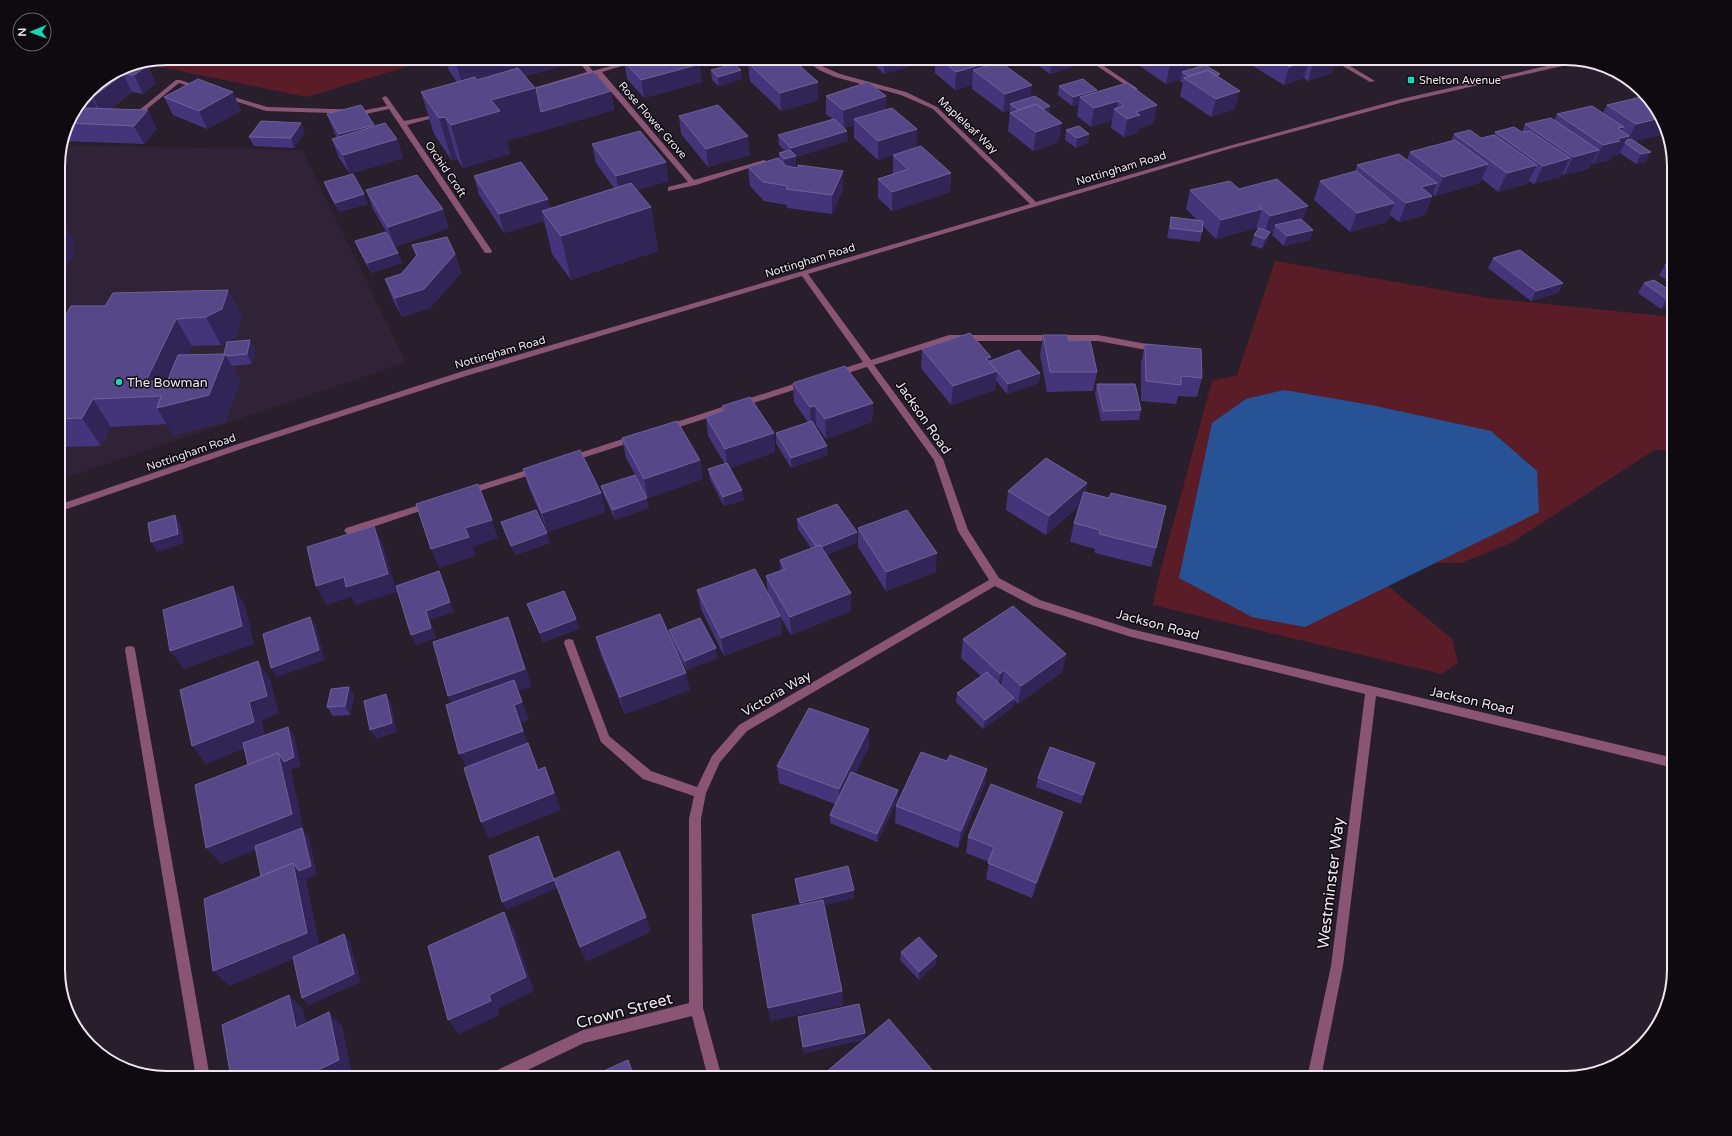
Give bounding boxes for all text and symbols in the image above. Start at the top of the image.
north arrow [12,12,52,52]
text: N [16,28,29,37]
place label: Shelton Avenue [1419,74,1501,87]
marker: Shelton Avenue [1406,75,1416,85]
street label: Rose Flower Grove [616,79,690,161]
street label: Mapleleaf Way [935,94,1000,157]
street label: Orchid Croft [422,139,469,200]
street label: Nottingham Road [1074,149,1168,188]
street label: Nottingham Road [763,241,857,280]
street label: Nottingham Road [453,333,547,372]
place label: The Bowman [127,375,208,391]
marker: The Bowman [114,377,124,387]
street label: Jackson Road [892,378,954,457]
street label: Nottingham Road [145,431,238,474]
street label: Jackson Road [1114,606,1201,644]
street label: Victoria Way [739,668,814,720]
street label: Jackson Road [1428,684,1515,718]
street label: Westminster Way [1313,816,1349,950]
street label: Crown Street [574,989,675,1033]

